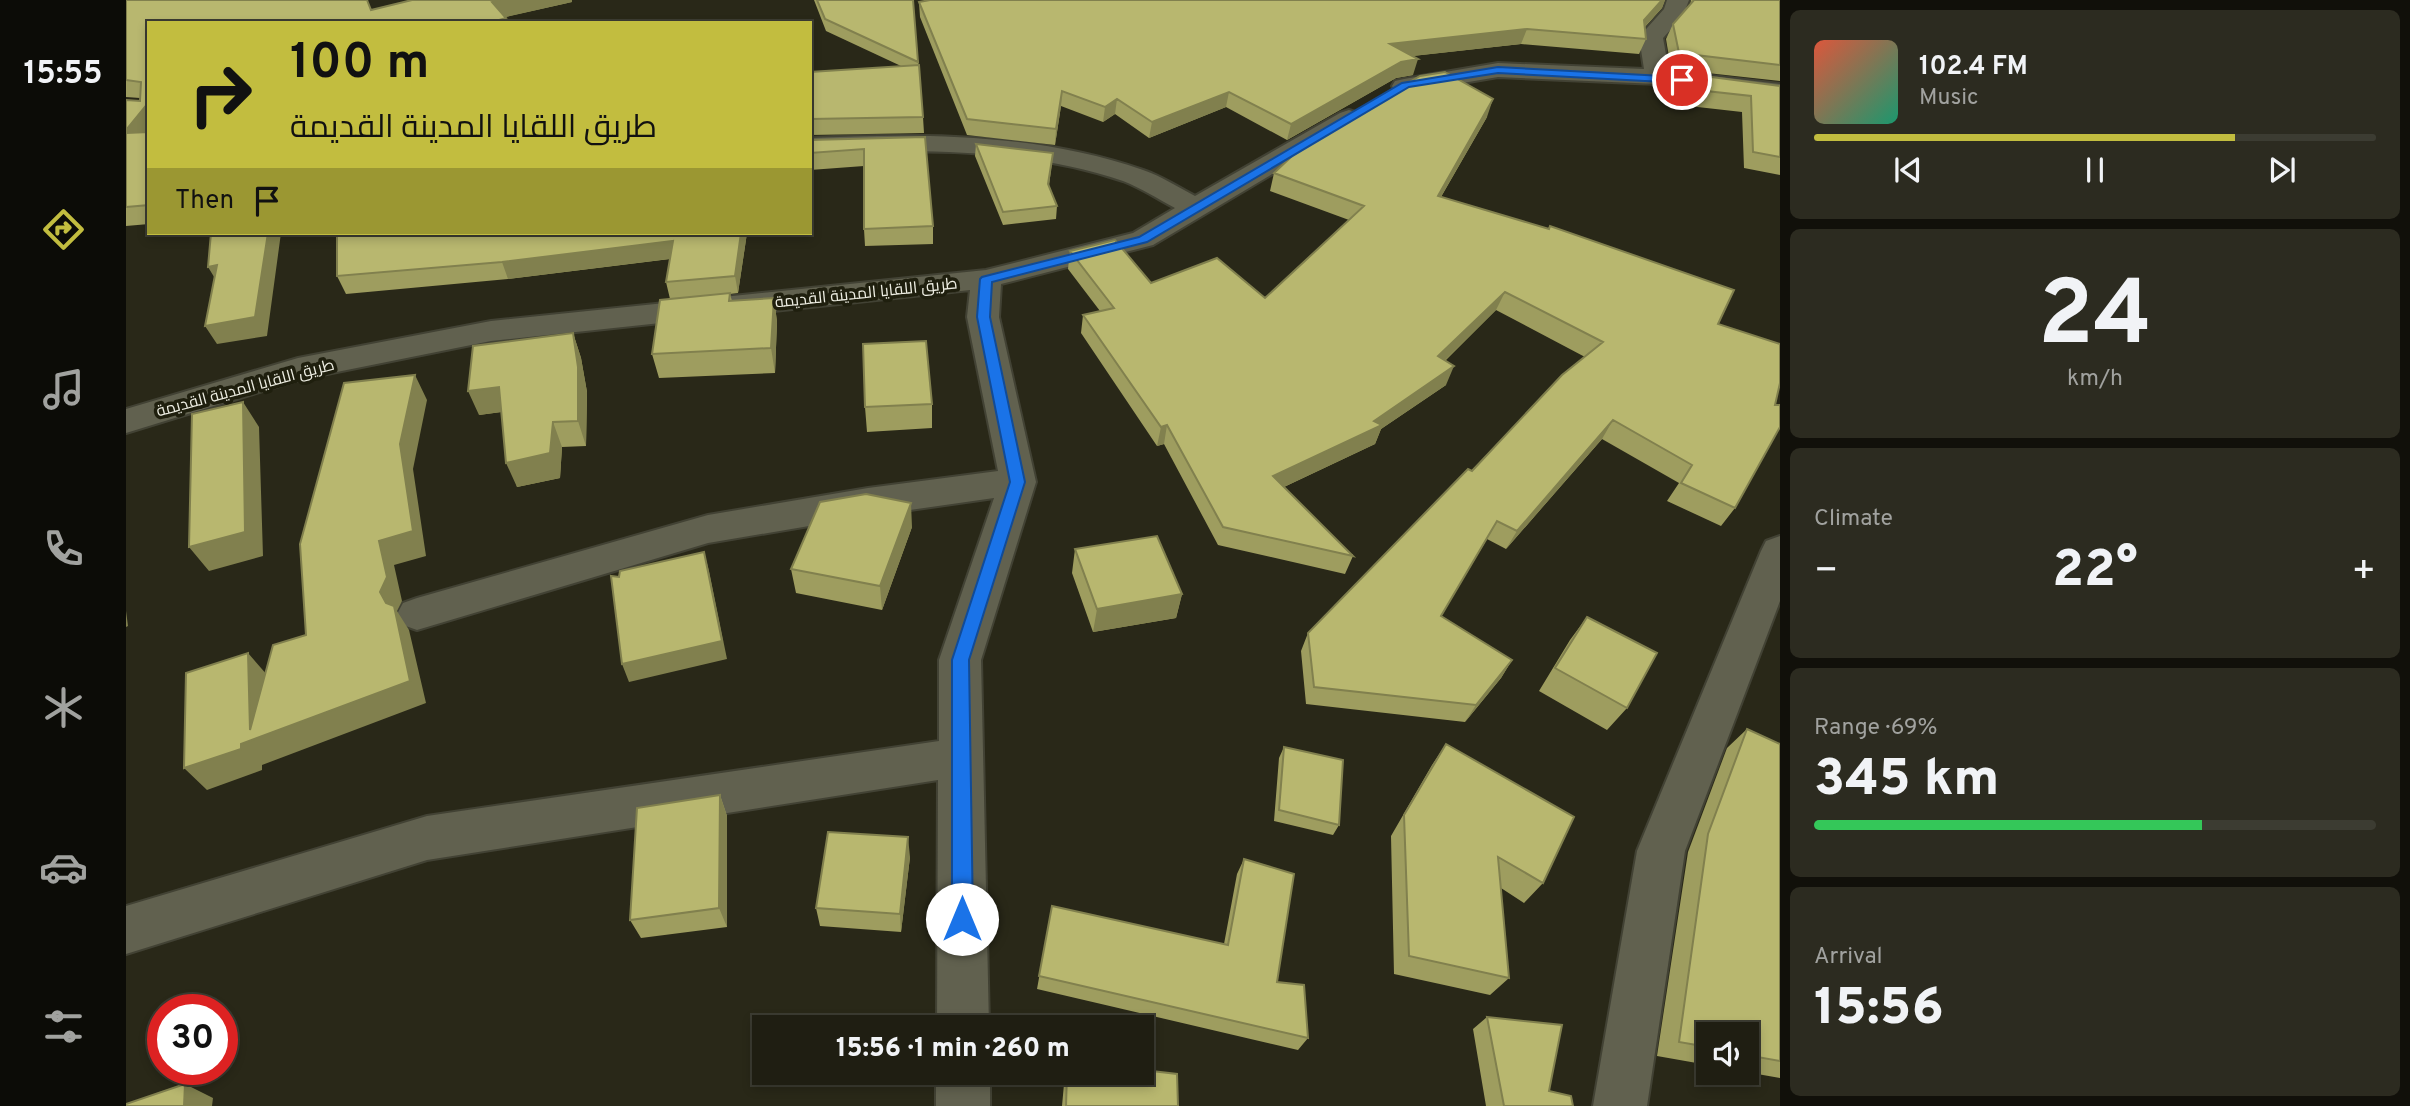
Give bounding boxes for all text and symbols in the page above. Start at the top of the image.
text: 100 m [290,34,429,96]
icon: right [175,49,266,140]
pin [1652,50,1712,110]
text: 102.4 FM [1919,51,2028,84]
text: 15:55 [23,55,103,95]
icon: arrive [1663,61,1701,99]
text: Music [1919,84,1979,113]
text: طريق اللقايا المدينة القديمة [290,109,657,149]
icon: previous [1889,151,1927,189]
icon: pause [2076,151,2114,189]
icon: next [2263,151,2301,189]
icon: arrive [248,182,286,220]
text: Then [175,185,234,218]
icon: directions [39,205,88,254]
text: 24 [2038,262,2152,377]
street label: طريق اللقايا المدينة القديمة [774,274,959,314]
street label: طريق اللقايا المدينة القديمة [154,356,337,422]
icon: music [39,365,88,414]
text: km/h [2067,365,2123,394]
text: Climate [1814,505,1893,534]
icon: phone [39,524,88,573]
text: 22° [2052,539,2138,605]
text: − [1814,548,1839,597]
text: + [2351,548,2376,597]
icon: climate [39,683,88,732]
text: Range · 69% [1814,714,1937,743]
text: 345 km [1814,748,1999,814]
icon: car [39,843,88,892]
position arrow [925,882,999,956]
text: Arrival [1814,943,1883,972]
text: 15:56 [1814,977,1944,1043]
speed limit sign: 30 [147,994,238,1085]
icon: filters [39,1002,88,1051]
map controls [1696,1022,1759,1085]
button: sound [1696,1022,1759,1085]
text: 15:56 · 1 min · 260 m [836,1033,1070,1066]

